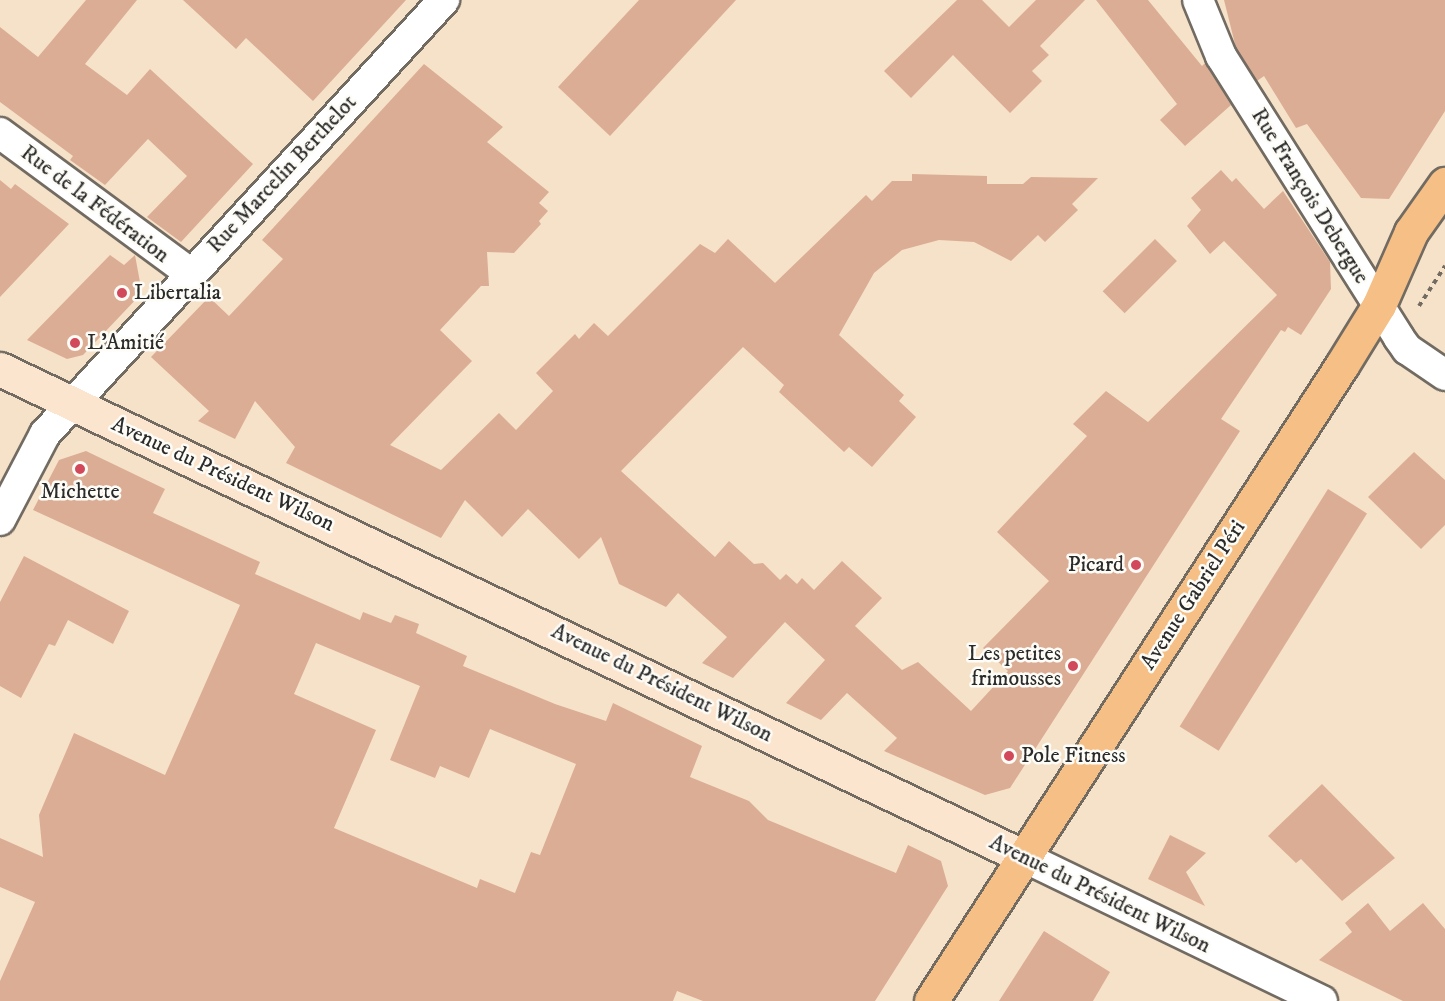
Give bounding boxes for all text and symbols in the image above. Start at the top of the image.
street label: Rue Marcelin Berthelot [202,89,362,259]
street label: Rue François Debergue [1245,103,1375,289]
street label: Rue de la Fédération [16,140,174,268]
place label: Libertalia [134,280,221,306]
marker: Libertalia [115,286,129,300]
place label: L'Amitié [87,330,164,356]
marker: L'Amitié [68,336,82,350]
street label: Avenue du Président Wilson [107,411,339,537]
marker: Michette [73,462,87,476]
place label: Michette [40,479,120,505]
street label: Avenue Gabriel Péri [1135,515,1251,675]
place label: Picard [1068,552,1124,578]
marker: Picard [1129,558,1143,572]
street label: Avenue du Président Wilson [547,618,777,748]
place label: Les petites frimousses [968,640,1061,692]
marker: Les petites frimousses [1066,659,1080,673]
place label: Pole Fitness [1021,743,1126,769]
marker: Pole Fitness [1002,749,1016,763]
street label: Avenue du Président Wilson [985,829,1215,959]

